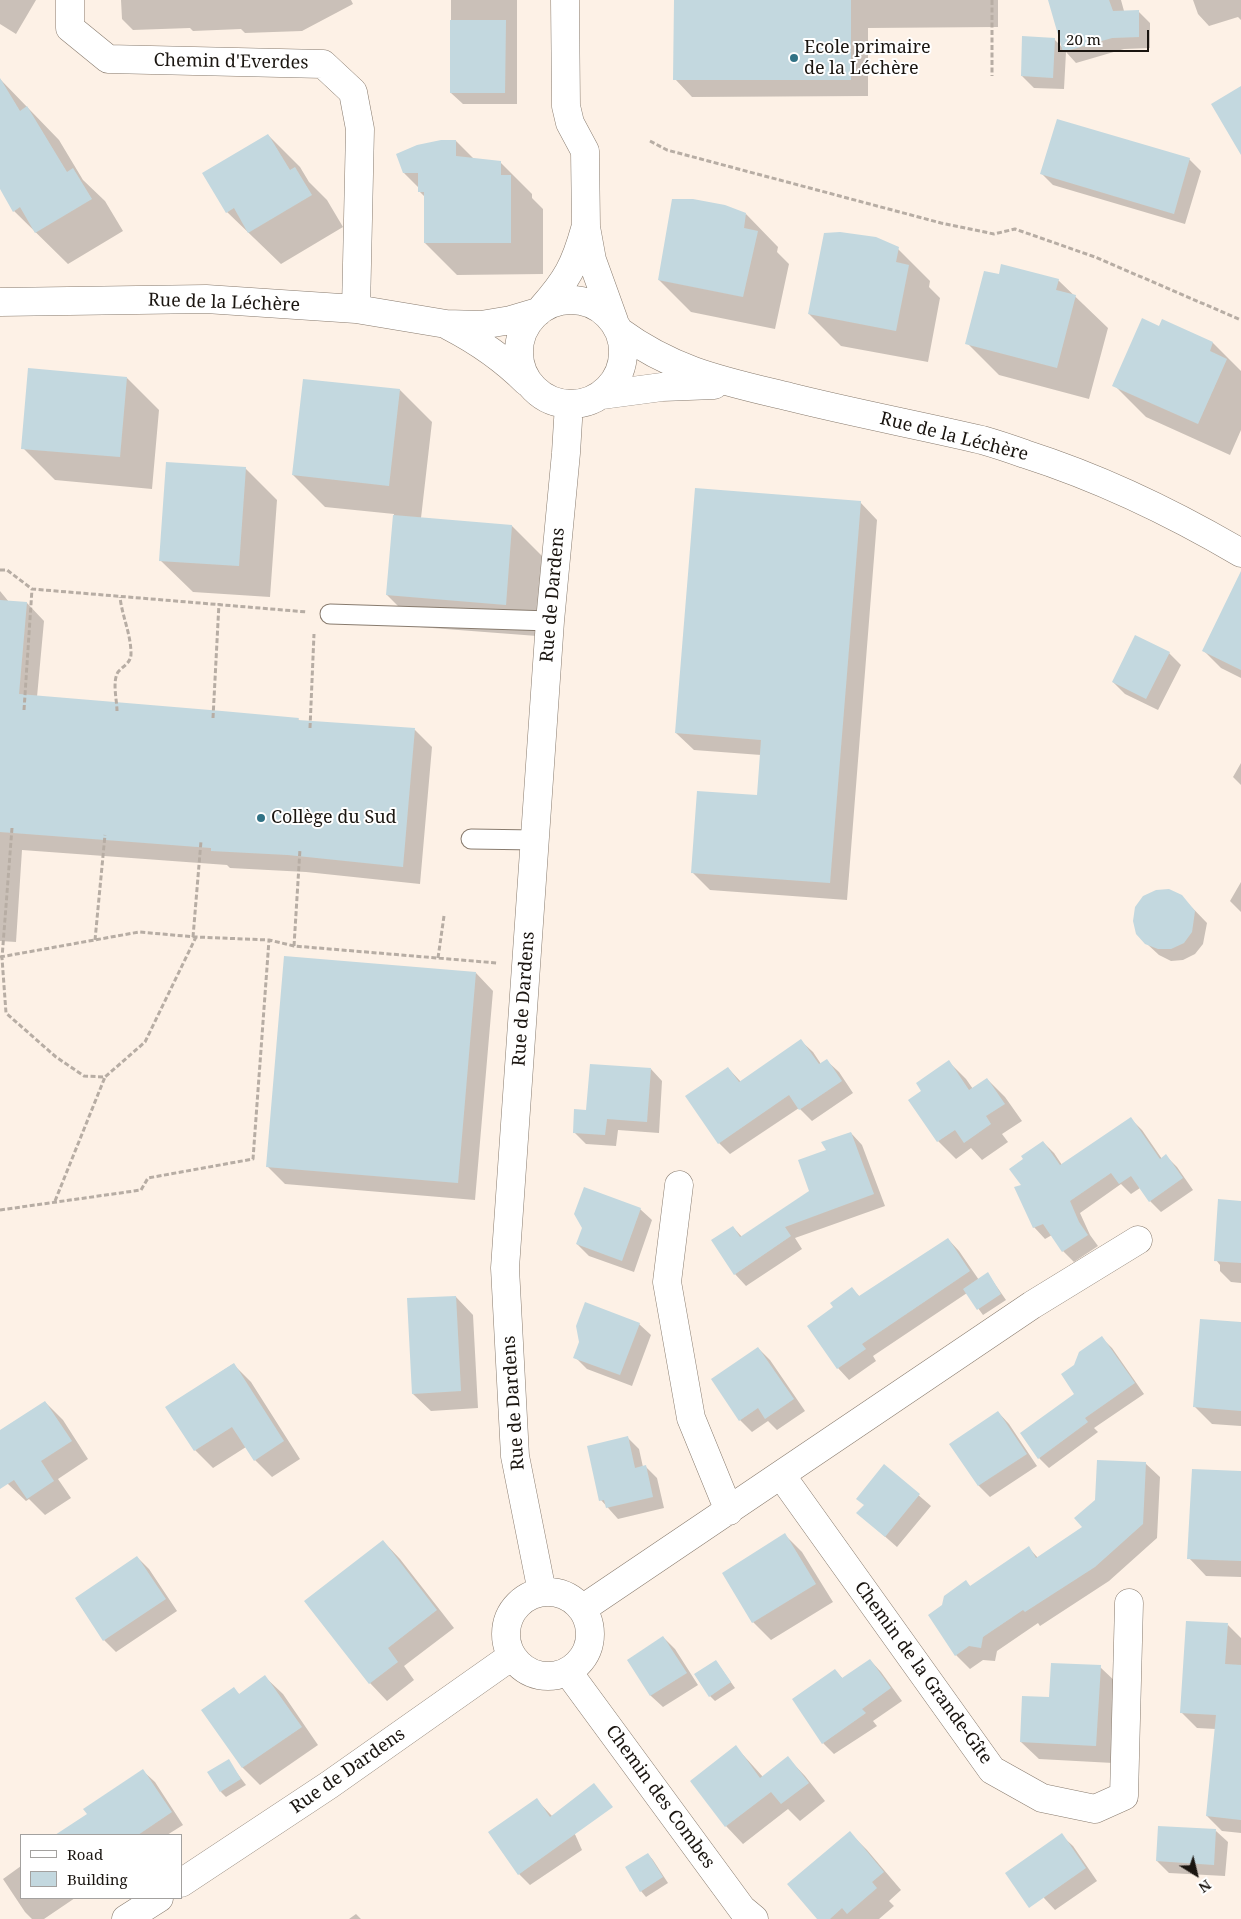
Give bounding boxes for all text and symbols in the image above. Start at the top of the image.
scale bar [1061,20,1152,52]
text: 20 m [1066,29,1101,49]
place label: Ecole primaire de la Léchère [804,37,931,80]
street label: Chemin d'Everdes [153,50,309,74]
marker: Ecole primaire de la Léchère [788,52,800,64]
street label: Rue de la Léchère [148,290,300,316]
street label: Rue de la Léchère [878,408,1030,466]
street label: Rue de Dardens [536,527,570,663]
place label: Collège du Sud [271,807,397,829]
marker: Collège du Sud [255,812,267,824]
street label: Rue de Dardens [509,931,539,1067]
street label: Rue de Dardens [499,1335,529,1471]
street label: Chemin de la Grande-Gîte [849,1577,997,1769]
street label: Chemin des Combes [601,1721,719,1873]
street label: Rue de Dardens [287,1723,409,1819]
legend [20,1834,182,1899]
text: Road [67,1844,103,1864]
north arrow [1171,1849,1221,1899]
text: Building [67,1869,128,1889]
text: N [1195,1876,1215,1897]

